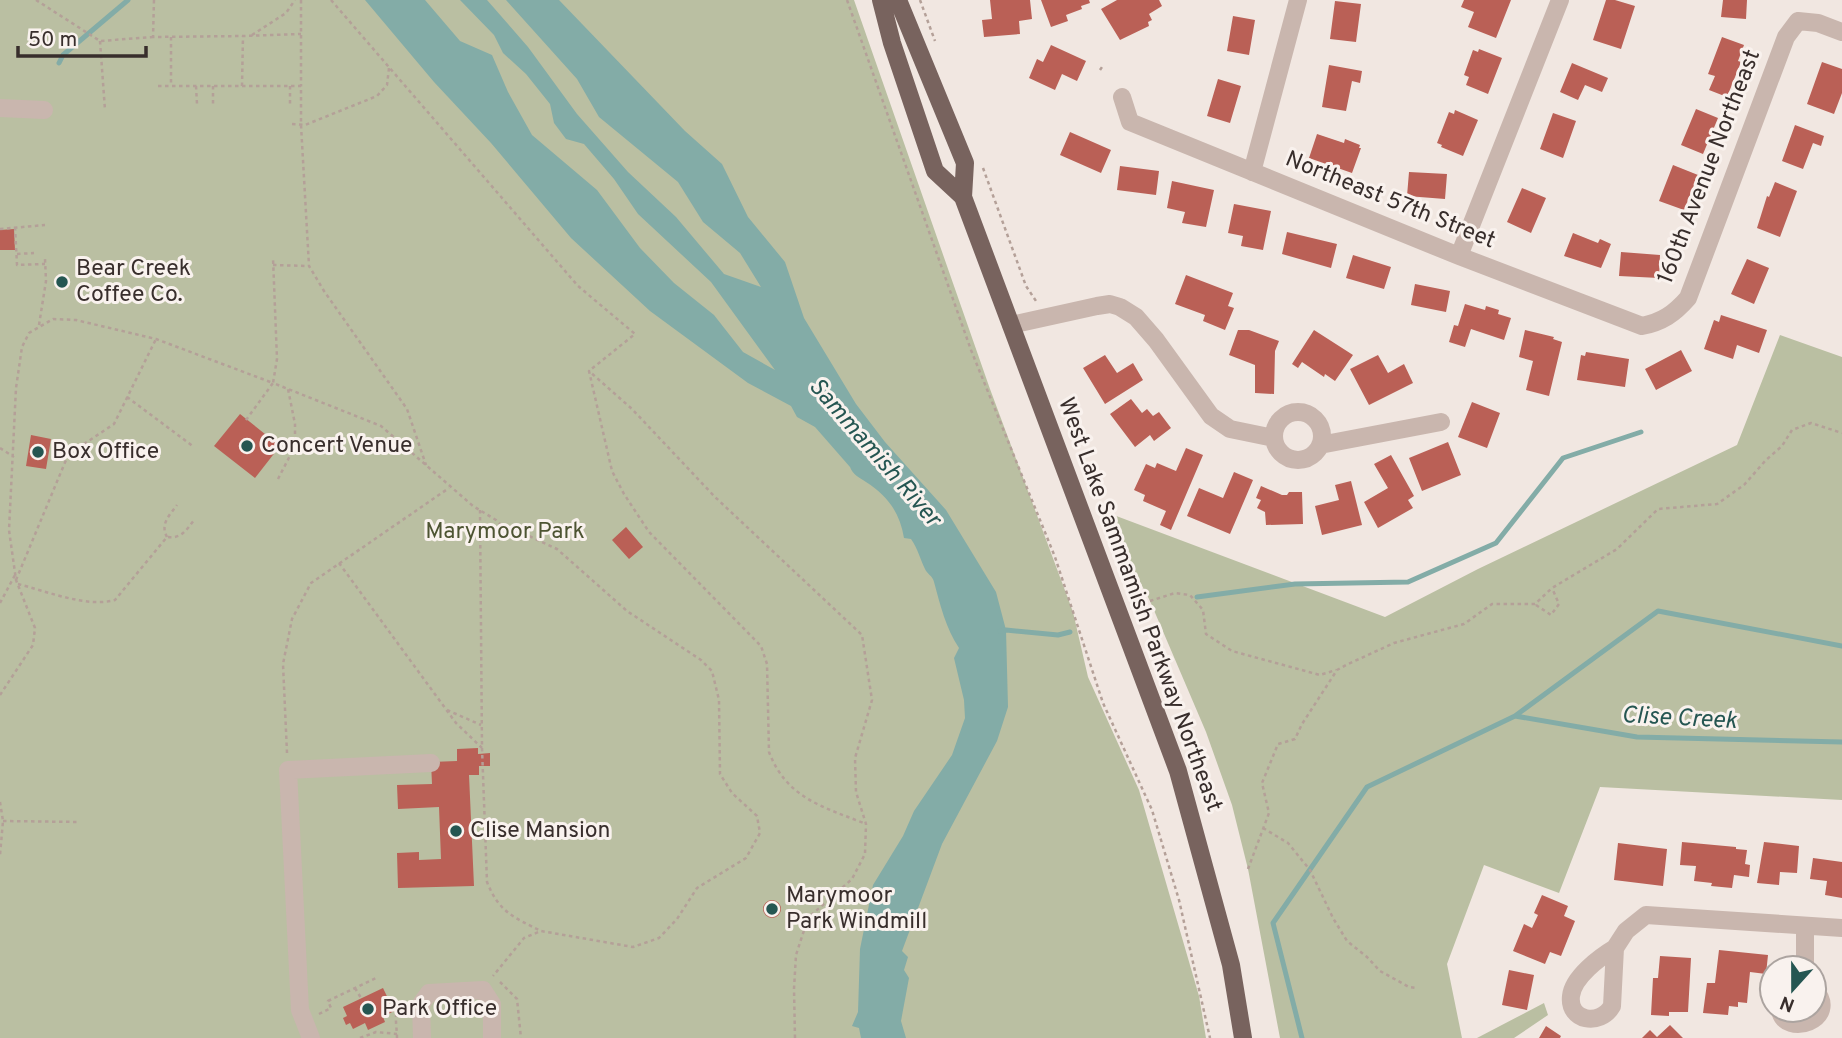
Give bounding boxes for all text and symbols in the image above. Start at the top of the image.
scale bar [18,14,145,58]
text: 50 m [28,27,77,54]
street label: 160th Avenue Northeast [1652,46,1768,288]
street label: Northeast 57th Street [1281,146,1499,256]
place label: Bear Creek Coffee Co. [76,255,191,310]
marker: Bear Creek Coffee Co. [54,274,70,290]
water label: Sammamish River [801,372,948,535]
street label: West Lake Sammamish Parkway Northeast [1050,394,1228,816]
place label: Concert Venue [261,432,412,461]
place label: Box Office [52,438,159,467]
marker: Concert Venue [239,438,255,454]
marker: Box Office [30,444,46,460]
park label: Marymoor Park [425,518,585,547]
water label: Clise Creek [1620,701,1738,737]
place label: Clise Mansion [470,817,611,846]
marker: Clise Mansion [448,823,464,839]
place label: Marymoor Park Windmill [786,882,927,937]
marker: Marymoor Park Windmill [764,901,780,917]
north arrow [1758,954,1828,1024]
text: N [1777,989,1798,1017]
place label: Park Office [382,995,497,1024]
marker: Park Office [360,1001,376,1017]

